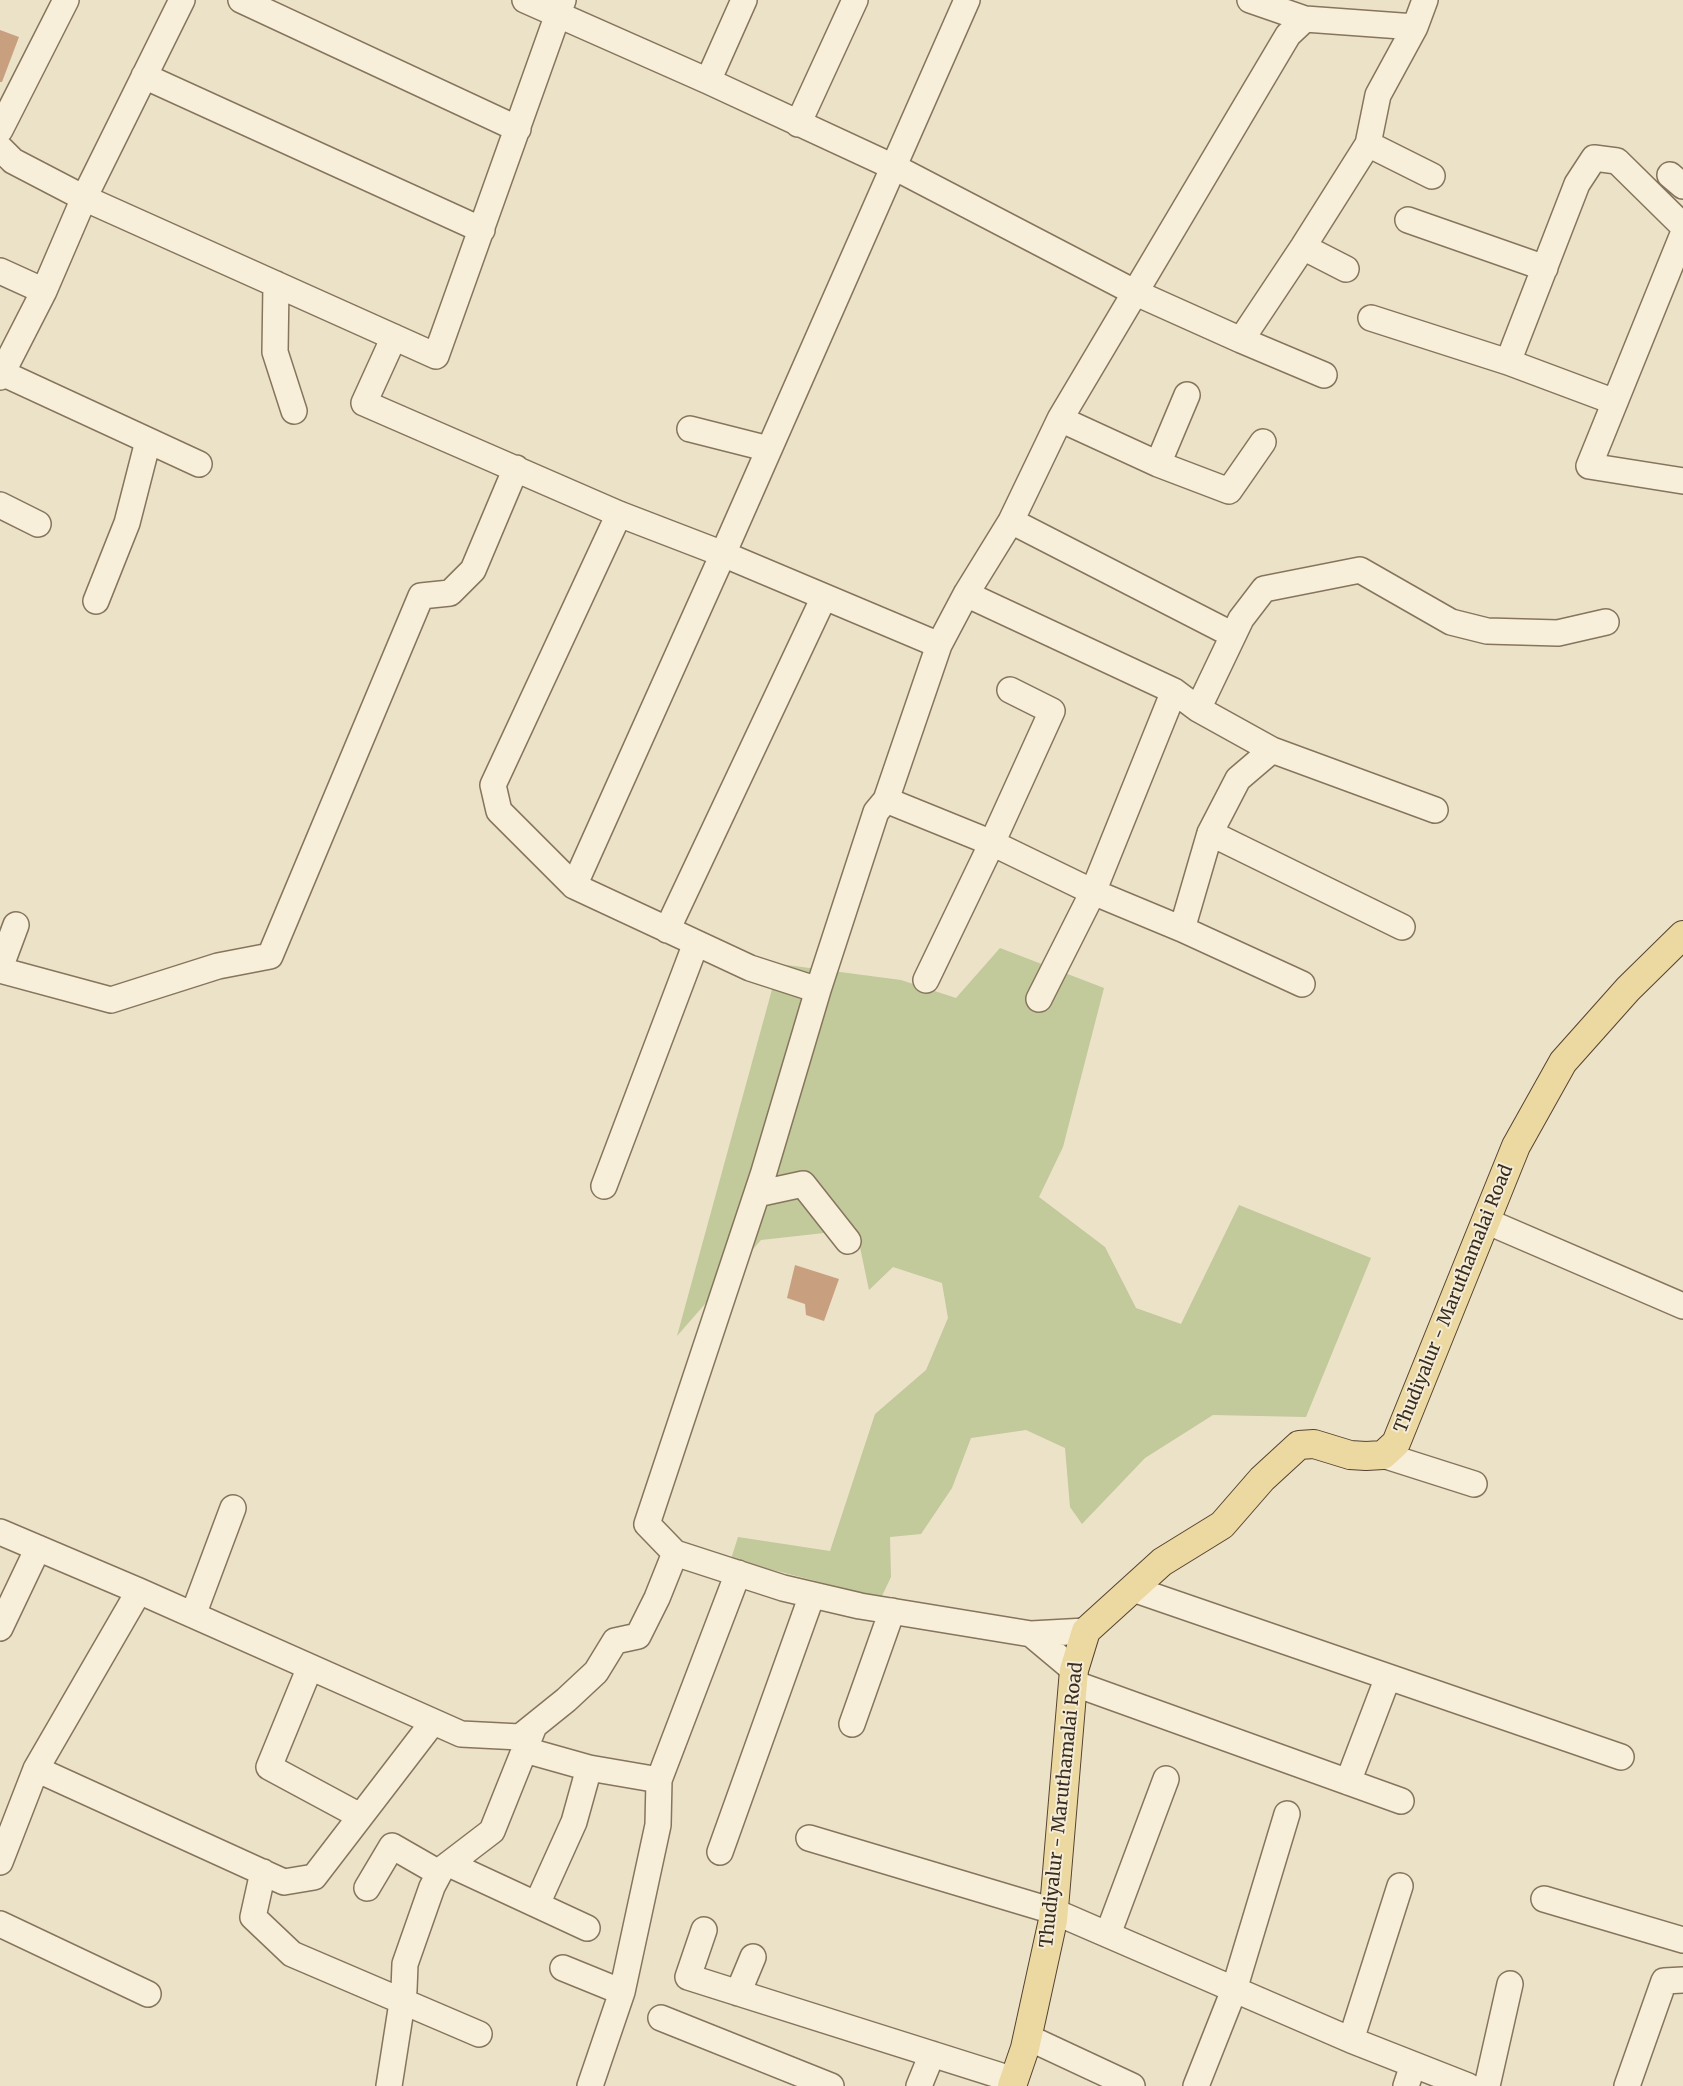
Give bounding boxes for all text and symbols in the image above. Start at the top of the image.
street label: Thudiyalur - Maruthamalai Road [1390,1162,1518,1436]
street label: Thudiyalur - Maruthamalai Road [1036,1661,1088,1949]

